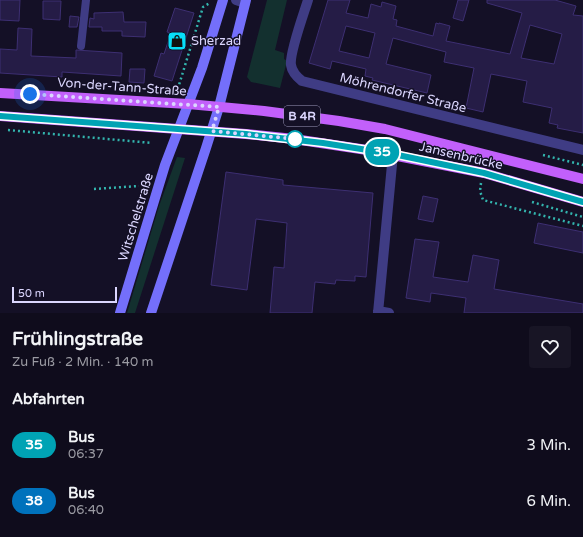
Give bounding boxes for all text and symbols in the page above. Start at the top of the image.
shop icon: Sherzad [166,30,188,52]
place label: Sherzad [191,33,241,49]
street label: Möhrendorfer Straße [338,70,468,116]
street label: Von-der-Tann-Straße [57,74,187,100]
your location [20,84,40,104]
road number: B 4R [284,106,320,126]
unlabelled marker [286,130,304,148]
line badge: 35 [364,139,400,165]
street label: Jansenbrücke [418,139,504,173]
text: 35 [373,143,391,160]
street label: Witschelstraße [115,171,157,263]
scale bar [12,285,117,304]
text: 50 m [18,287,45,300]
button: heart [529,326,571,368]
text: Frühlingstraße [12,328,143,350]
text: Zu Fuß · 2 Min. · 140 m [12,354,153,370]
text: Abfahrten [12,390,85,408]
text: Bus [68,428,95,446]
text: 35 [25,436,43,453]
text: 3 Min. [527,436,571,454]
text: 06:37 [68,446,104,462]
text: Bus [68,484,95,502]
text: 38 [25,492,43,509]
text: 6 Min. [527,492,571,510]
text: 06:40 [68,502,104,518]

